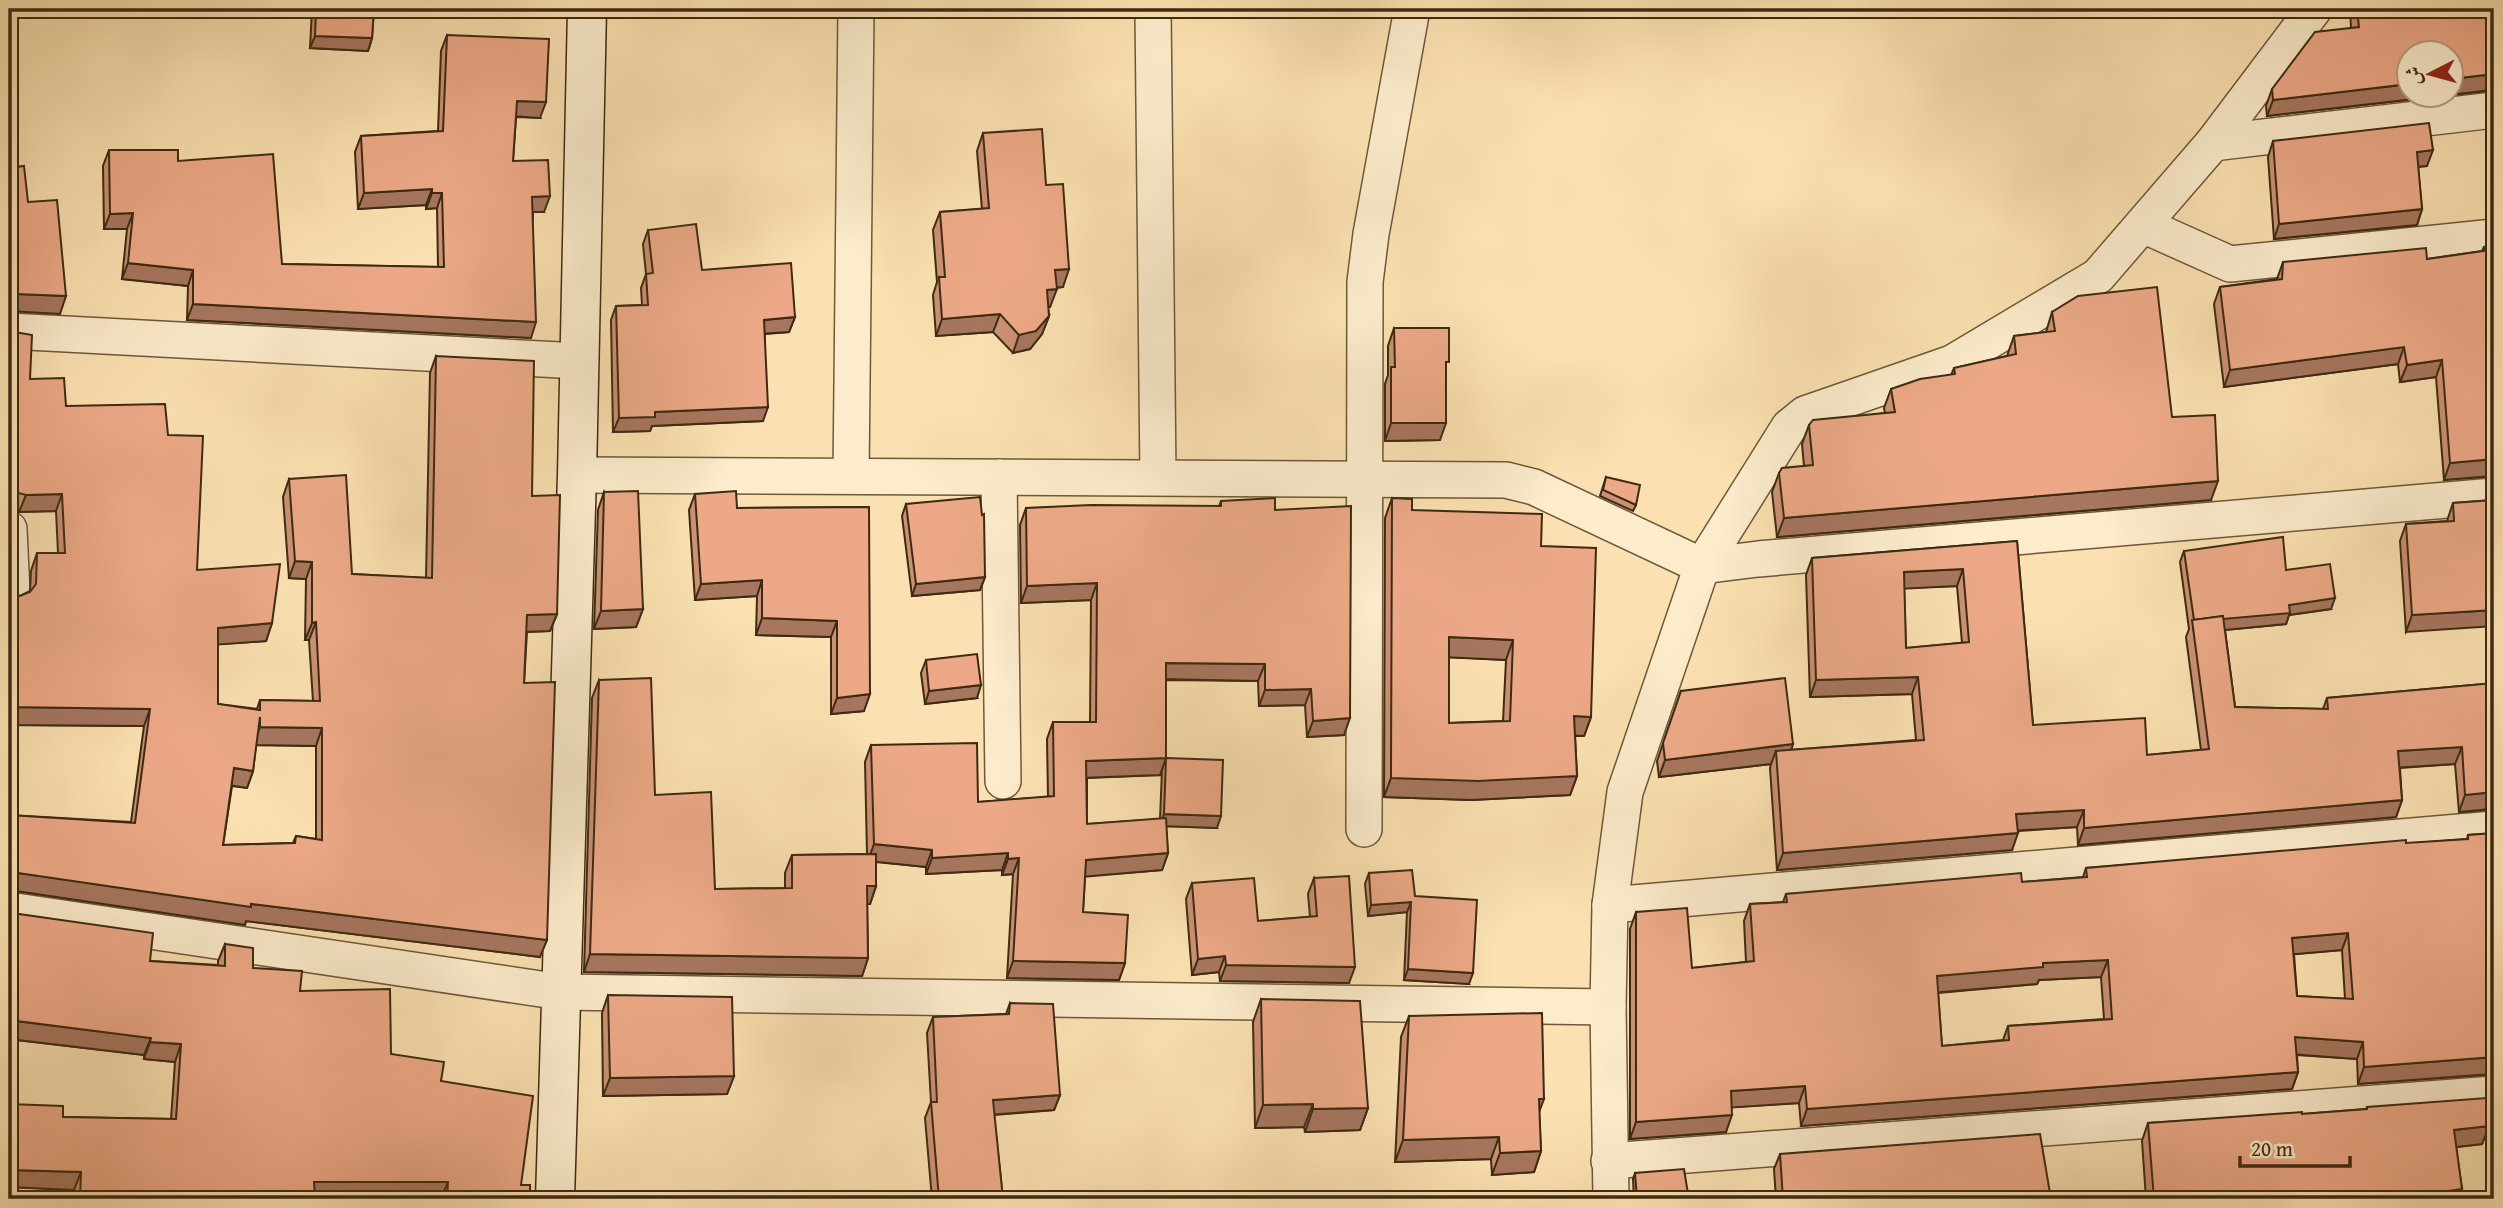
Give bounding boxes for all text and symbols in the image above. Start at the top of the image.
north arrow [2394,38,2464,108]
text: ش [2398,65,2428,87]
scale bar [2240,1124,2351,1168]
text: 20 m [2251,1133,2293,1164]

